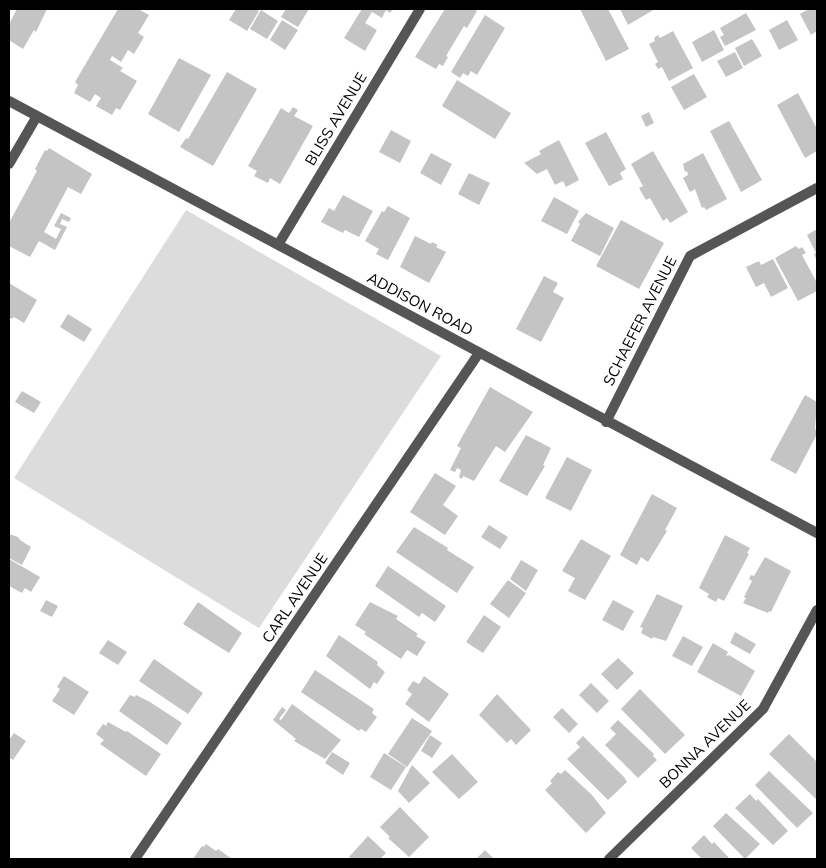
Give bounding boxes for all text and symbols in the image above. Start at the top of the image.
street label: BLISS AVENUE [300,69,371,169]
street label: SCHAEFER AVENUE [599,253,681,389]
street label: ADDISON ROAD [364,268,476,339]
street label: CARL AVENUE [258,549,332,646]
street label: BONNA AVENUE [655,695,754,792]

